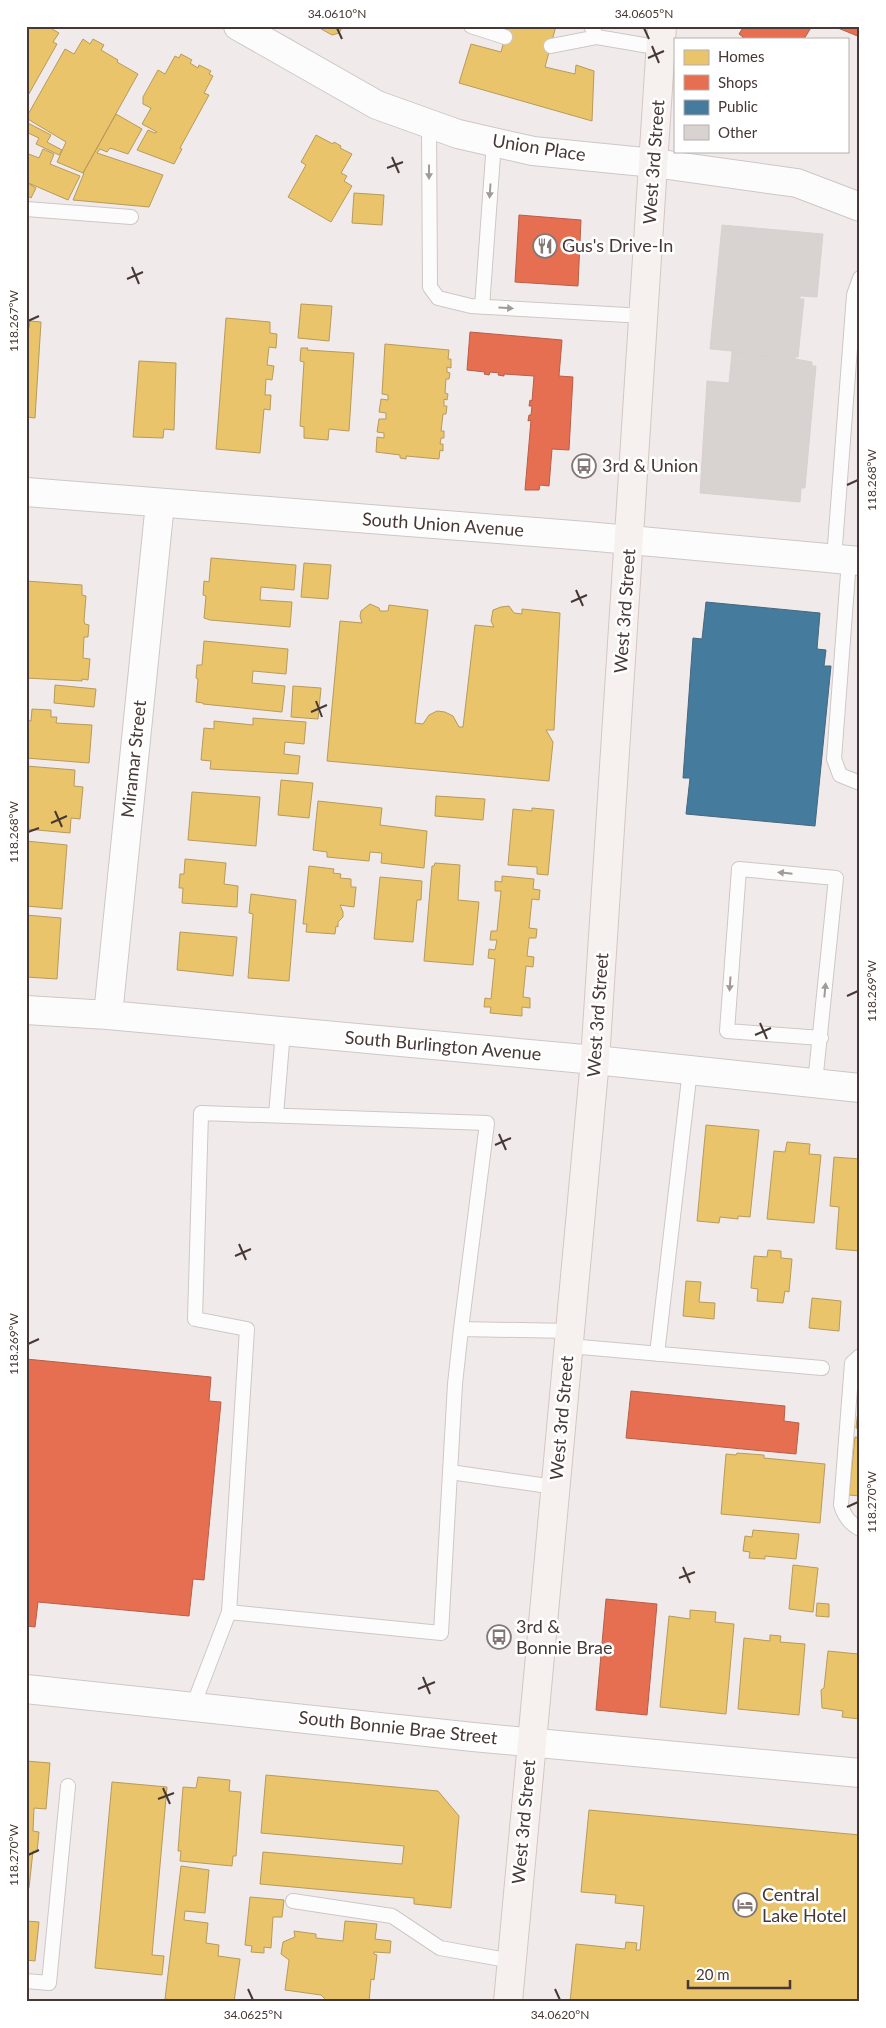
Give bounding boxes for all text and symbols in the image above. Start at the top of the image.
text: 34.0610°N [308,6,366,21]
text: 34.0605°N [615,6,673,21]
legend [674,38,848,152]
text: Homes [718,47,764,65]
text: Shops [718,73,758,91]
text: Public [718,97,758,115]
street label: West 3rd Street [638,98,668,225]
text: Other [718,123,758,141]
street label: Union Place [491,129,587,165]
one-way arrow [425,164,433,180]
one-way arrow [486,183,494,199]
restaurant icon: Gus's Drive-In [532,233,558,259]
place label: Gus's Drive-In [562,234,673,256]
text: 118.267°W [6,289,21,352]
one-way arrow [498,304,514,312]
text: 118.268°W [864,448,879,511]
bus stop icon: 3rd & Union [571,453,597,479]
place label: 3rd & Union [602,454,698,476]
street label: South Union Avenue [361,507,525,541]
street label: West 3rd Street [609,547,639,674]
street label: Miramar Street [116,698,150,819]
text: 118.268°W [6,800,21,863]
one-way arrow [777,869,793,877]
street label: West 3rd Street [582,951,612,1078]
text: 118.269°W [864,959,879,1022]
one-way arrow [726,977,734,993]
one-way arrow [821,981,829,997]
street label: South Burlington Avenue [344,1025,542,1065]
text: 118.269°W [6,1312,21,1375]
street label: West 3rd Street [545,1354,577,1481]
text: 118.270°W [864,1470,879,1533]
place label: 3rd & Bonnie Brae [516,1615,613,1658]
bus stop icon: 3rd & Bonnie Brae [486,1624,512,1650]
street label: South Bonnie Brae Street [298,1706,499,1748]
street label: West 3rd Street [507,1758,539,1885]
text: 118.270°W [6,1823,21,1886]
place label: Central Lake Hotel [762,1883,847,1926]
hotel icon: Central Lake Hotel [732,1892,758,1918]
scale bar [688,1958,791,1990]
text: 20 m [696,1965,730,1983]
text: 34.0625°N [224,2007,282,2022]
text: 34.0620°N [531,2007,589,2022]

